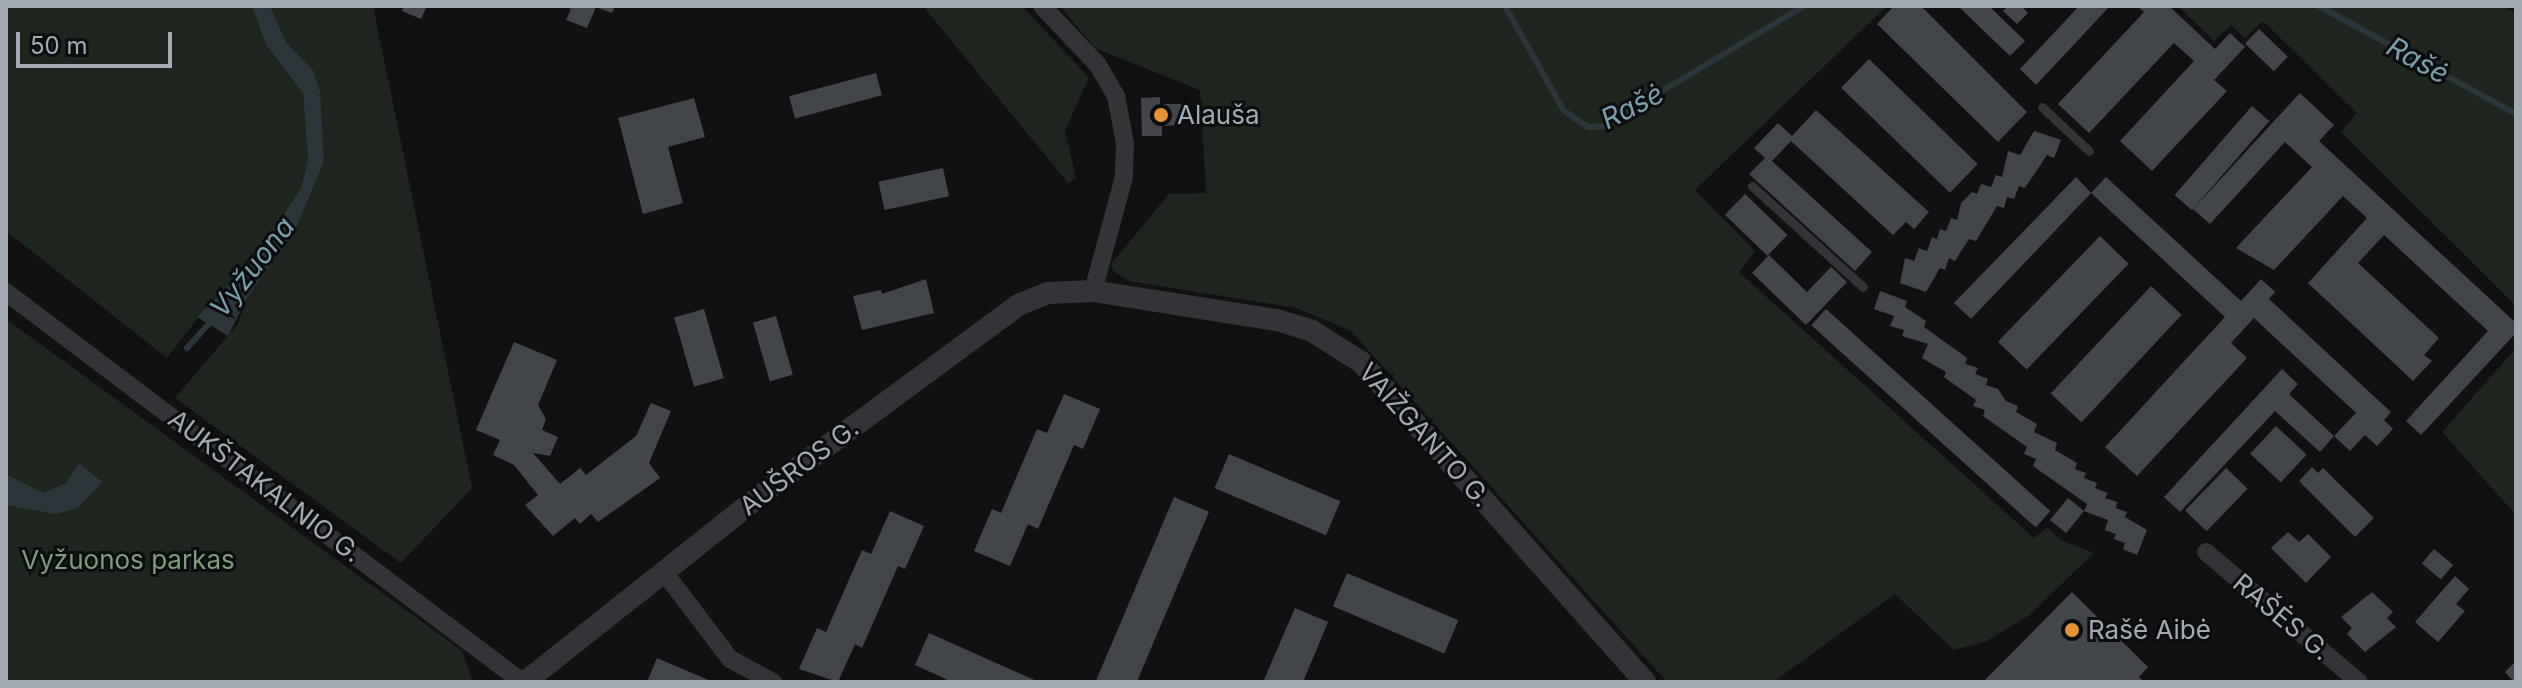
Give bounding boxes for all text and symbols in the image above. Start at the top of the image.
scale bar [20,16,176,66]
water label: Rašė [2381,29,2455,91]
text: 50 m [30,31,88,60]
water label: Rašė [1595,76,1669,136]
place label: Alauša [1177,99,1260,131]
marker: Alauša [1152,106,1170,124]
water label: Vyžuona [203,210,301,324]
street label: VAIŽGANTO G. [1352,357,1498,513]
street label: AUKŠTAKALNIO G. [162,403,368,569]
street label: AUŠROS G. [733,412,865,522]
park label: Vyžuonos parkas [21,544,235,576]
street label: RAŠĖS G. [2227,567,2337,667]
place label: Rašė Aibė [2088,614,2211,646]
marker: Rašė Aibė [2063,621,2081,639]

